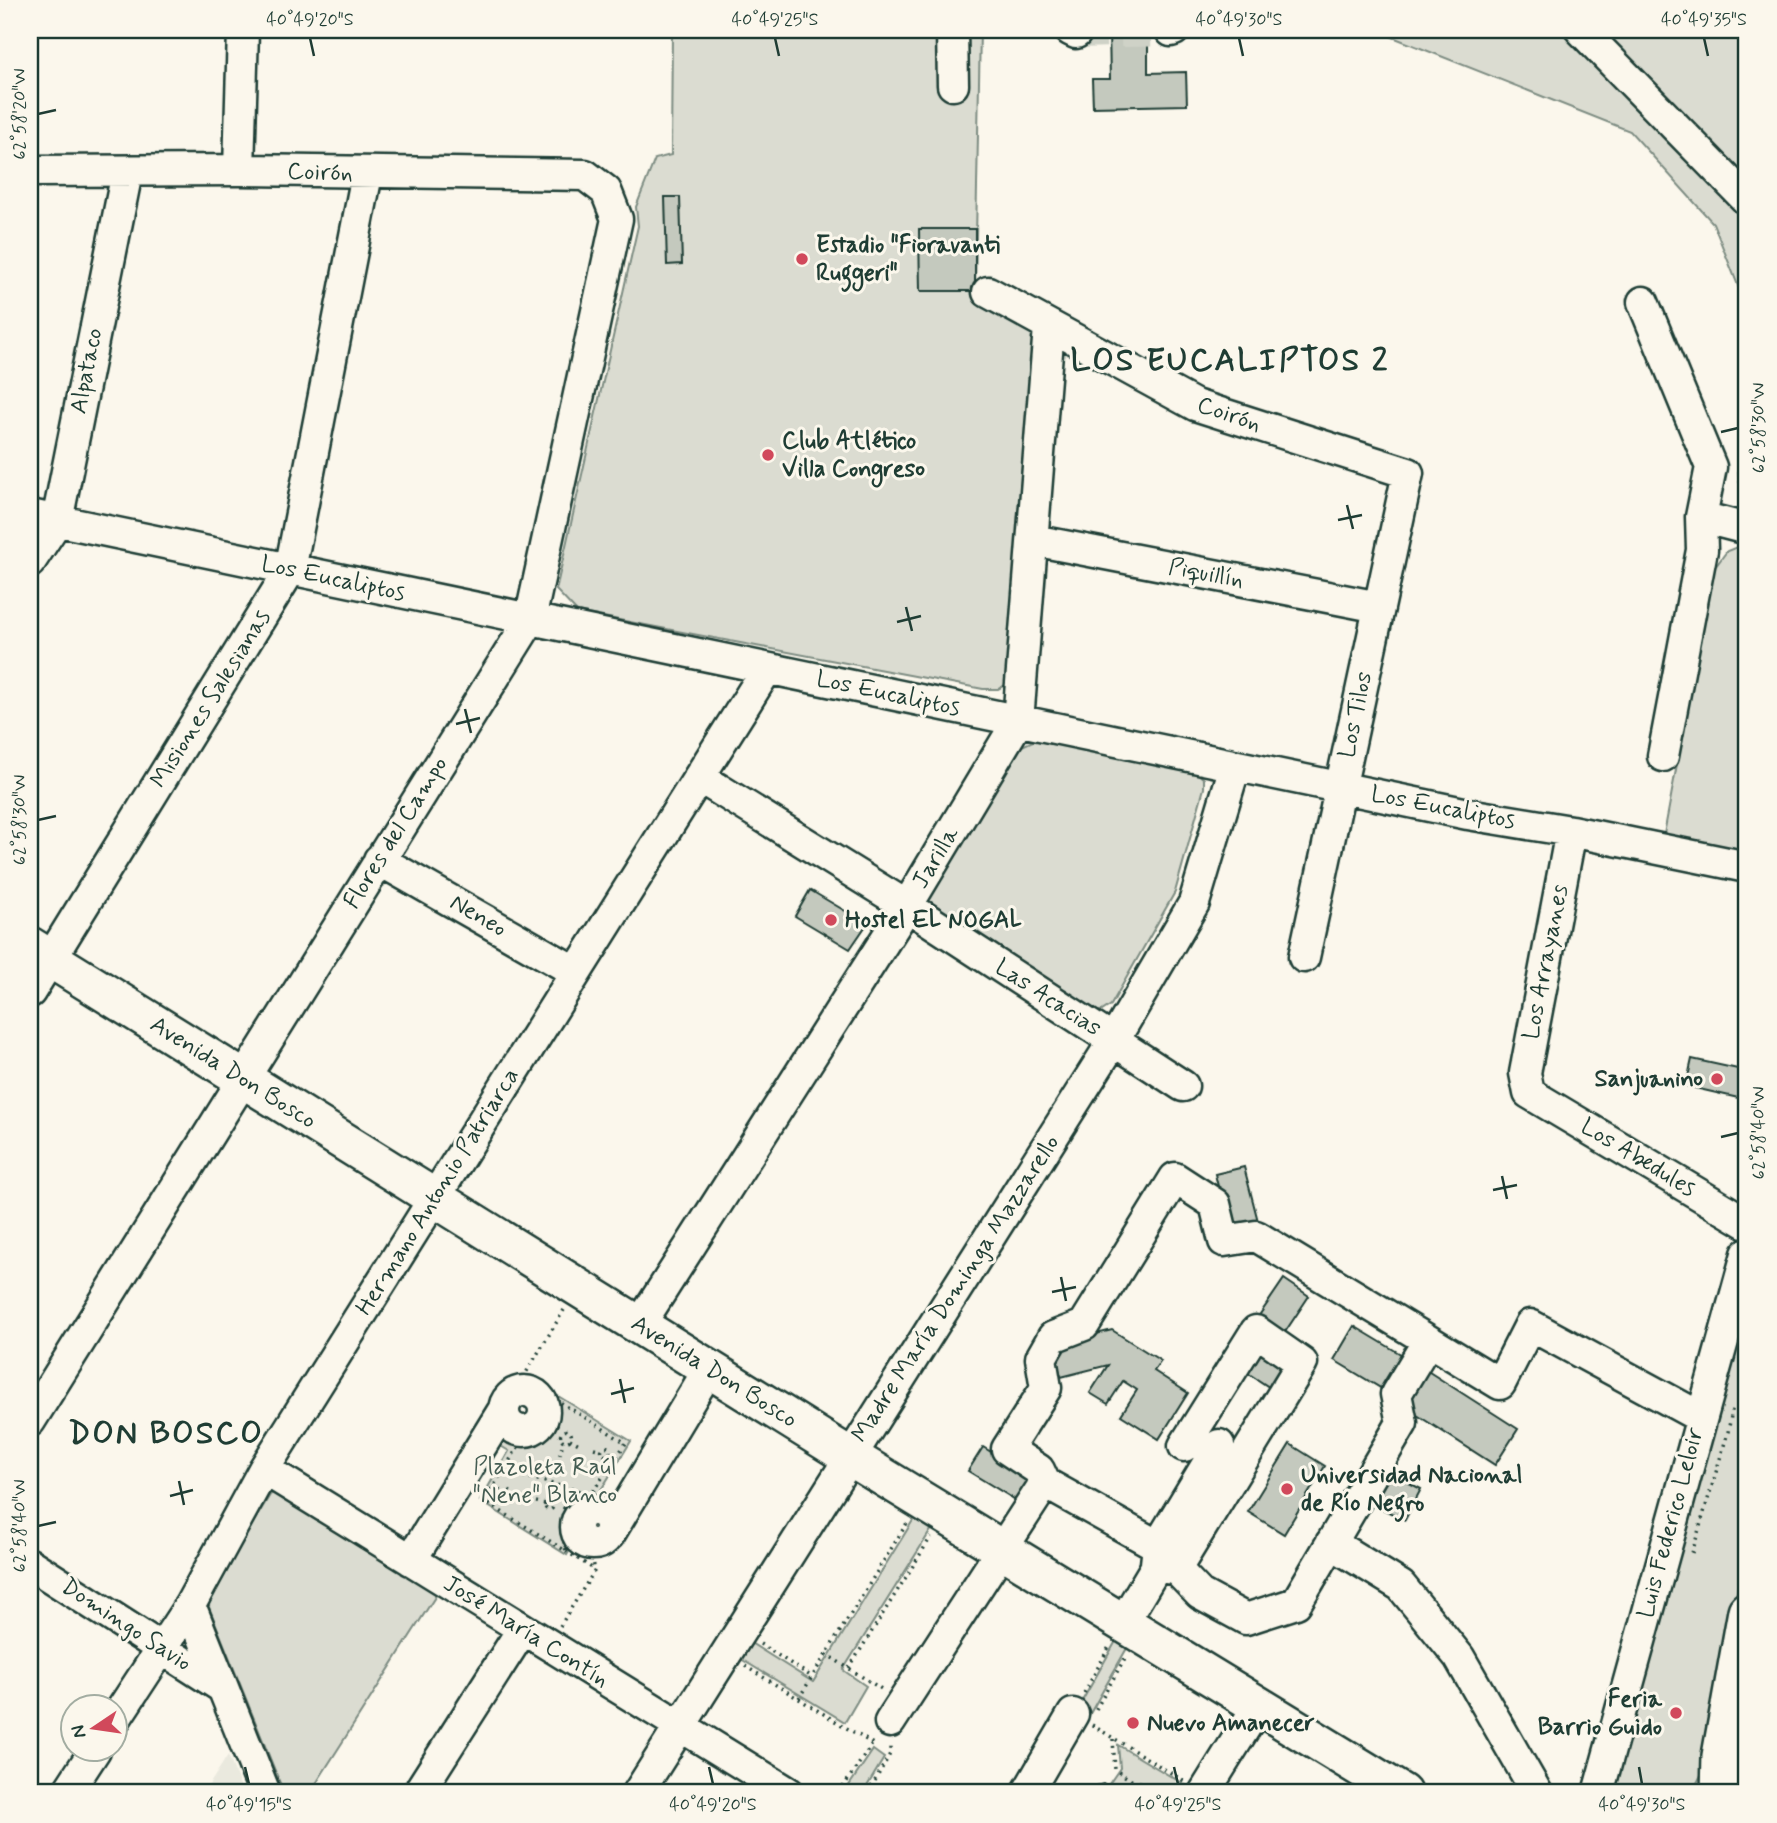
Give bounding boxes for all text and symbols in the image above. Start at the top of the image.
text: 40°49'20"S [266,8,354,32]
text: 40°49'25"S [732,8,818,32]
text: 40°49'30"S [1196,8,1282,32]
text: 40°49'35"S [1661,8,1747,32]
text: 62°58'20"W [8,68,32,160]
street label: Coirón [287,156,353,190]
place label: Estadio "Fioravanti Ruggeri" [816,230,1001,292]
marker: Estadio "Fioravanti Ruggeri" [794,251,810,267]
street label: Alpataco [64,326,110,416]
district label: LOS EUCALIPTOS 2 [1071,340,1389,382]
text: 62°58'30"W [1747,383,1771,473]
street label: Coirón [1193,390,1265,440]
place label: Club Atlético Villa Congreso [782,426,925,488]
marker: Club Atlético Villa Congreso [760,447,776,463]
street label: Los Eucaliptos [258,549,408,609]
street label: Piquillín [1166,552,1246,596]
street label: Misiones Salesianas [144,604,278,794]
street label: Los Eucaliptos [813,664,963,724]
street label: Los Tilos [1332,669,1380,761]
street label: Flores del Campo [337,751,455,915]
text: 62°58'30"W [8,775,32,865]
street label: Los Eucaliptos [1368,779,1518,837]
street label: Jarilla [905,821,967,895]
street label: Los Arrayanes [1516,881,1576,1042]
street label: Neneo [444,887,512,945]
place label: Hostel EL NOGAL [845,905,1022,936]
marker: Hostel EL NOGAL [823,912,839,928]
street label: Las Acacias [989,952,1107,1044]
street label: Avenida Don Bosco [144,1009,322,1137]
street label: Hermano Antonio Patriarca [349,1063,527,1321]
place label: Sanjuanino [1594,1064,1703,1096]
marker: Sanjuanino [1709,1071,1725,1087]
text: 62°58'40"W [1747,1087,1771,1179]
street label: Los Abedules [1575,1111,1701,1205]
street label: Madre María Dominga Mazzarello [845,1129,1067,1449]
street label: Avenida Don Bosco [625,1308,803,1436]
district label: DON BOSCO [68,1413,264,1455]
street label: Luis Federico Leloir [1631,1424,1712,1622]
park label: Plazoleta Raúl "Nene" Blanco [473,1452,617,1511]
place label: Universidad Nacional de Río Negro [1301,1460,1522,1522]
text: 62°58'40"W [8,1480,32,1572]
marker: Universidad Nacional de Río Negro [1279,1481,1295,1497]
street label: José María Contín [437,1569,615,1695]
street label: Domingo Savio [55,1571,197,1679]
place label: Feria Barrio Guido [1538,1684,1663,1743]
north arrow [60,1694,130,1764]
marker: Feria Barrio Guido [1668,1705,1684,1721]
place label: Nuevo Amanecer [1147,1708,1315,1739]
marker: Nuevo Amanecer [1125,1715,1141,1731]
text: N [65,1723,93,1740]
text: 40°49'15"S [206,1793,292,1817]
text: 40°49'20"S [669,1793,757,1817]
text: 40°49'25"S [1135,1793,1221,1817]
text: 40°49'30"S [1599,1793,1685,1817]

